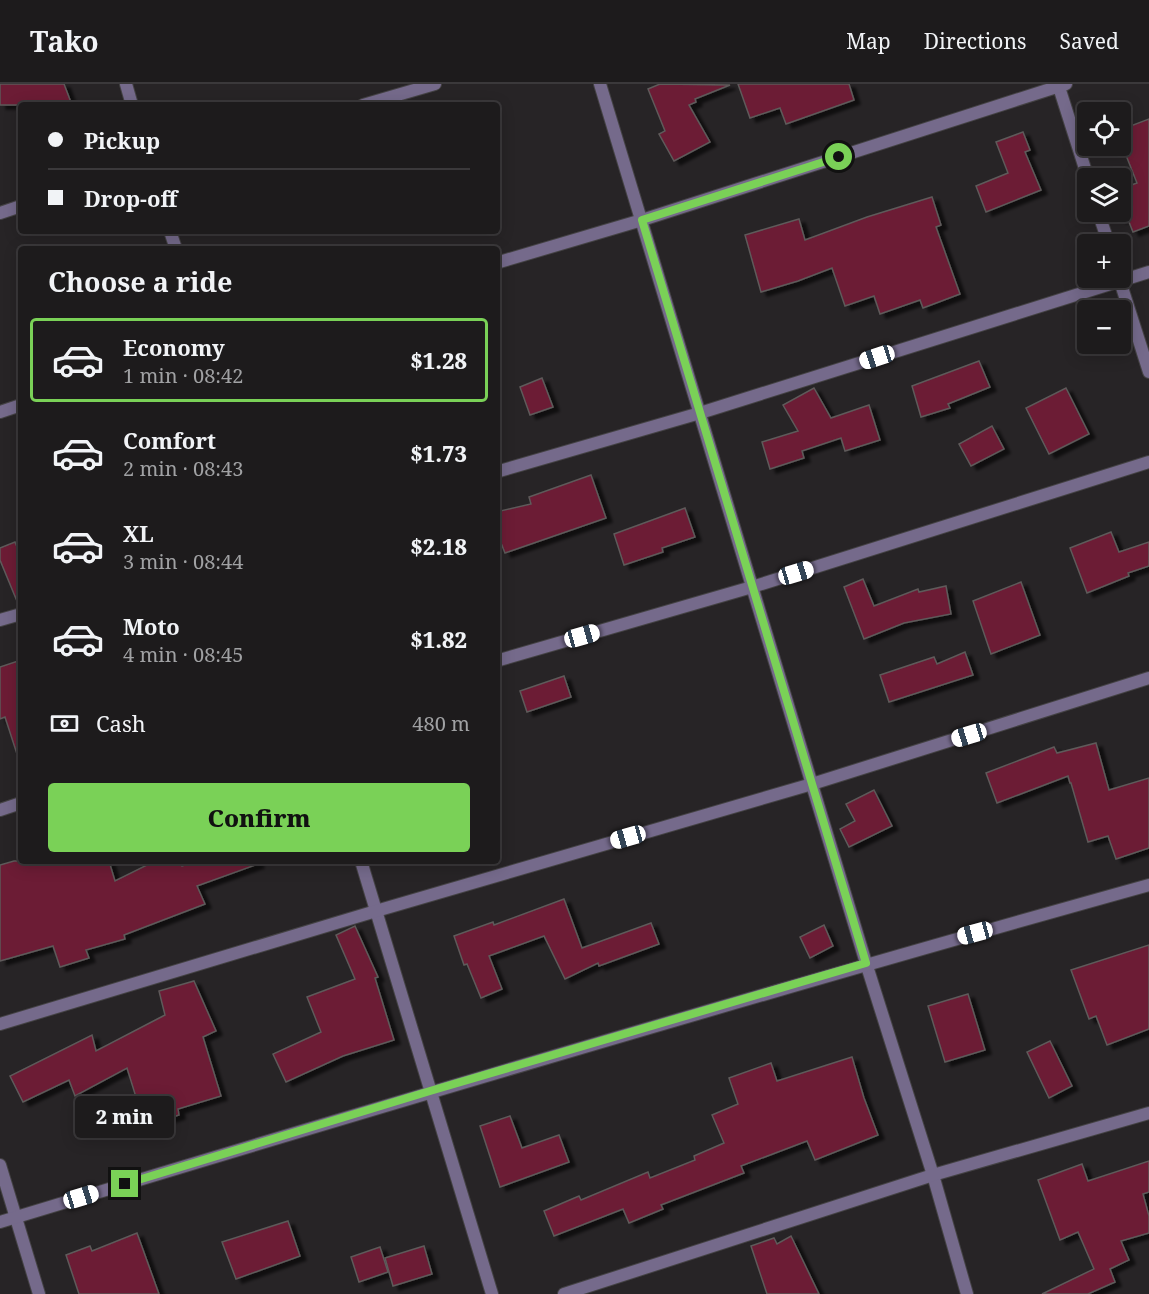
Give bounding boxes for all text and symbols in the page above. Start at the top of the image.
text: Tako [30,22,99,60]
text: Map [846,27,891,55]
text: Directions [924,27,1026,55]
text: Saved [1059,27,1119,55]
map controls [1077,102,1131,354]
button: locate [1077,102,1131,156]
text: Pickup [84,125,160,155]
route start [825,143,852,170]
button: layers [1077,168,1131,222]
text: Drop-off [84,183,177,213]
button: + [1077,234,1131,288]
text: Choose a ride [48,263,233,300]
button: − [1077,300,1131,354]
text: Economy [123,332,225,362]
icon: car [51,333,105,387]
car [857,343,897,371]
text: $1.28 [410,345,467,375]
text: 1 min · 08:42 [123,362,243,389]
text: Comfort [123,425,216,455]
icon: car [51,426,105,480]
text: $1.73 [410,438,467,468]
text: 2 min · 08:43 [123,455,243,482]
text: XL [123,518,154,548]
icon: car [51,519,105,573]
text: $2.18 [410,531,467,561]
text: 3 min · 08:44 [123,548,243,575]
car [776,559,816,587]
text: Moto [123,611,180,641]
icon: car [51,612,105,666]
car [562,622,602,650]
text: $1.82 [410,624,467,654]
text: 4 min · 08:45 [123,641,243,668]
icon: cash [48,707,81,740]
text: Cash [96,708,146,738]
text: 480 m [412,710,470,737]
car [949,721,989,749]
button: Confirm [48,783,470,852]
car [608,823,648,851]
car [955,920,995,946]
callout: 2 min [76,1097,174,1139]
text: 2 min [96,1103,153,1130]
route end [111,1170,138,1197]
car [61,1183,101,1211]

